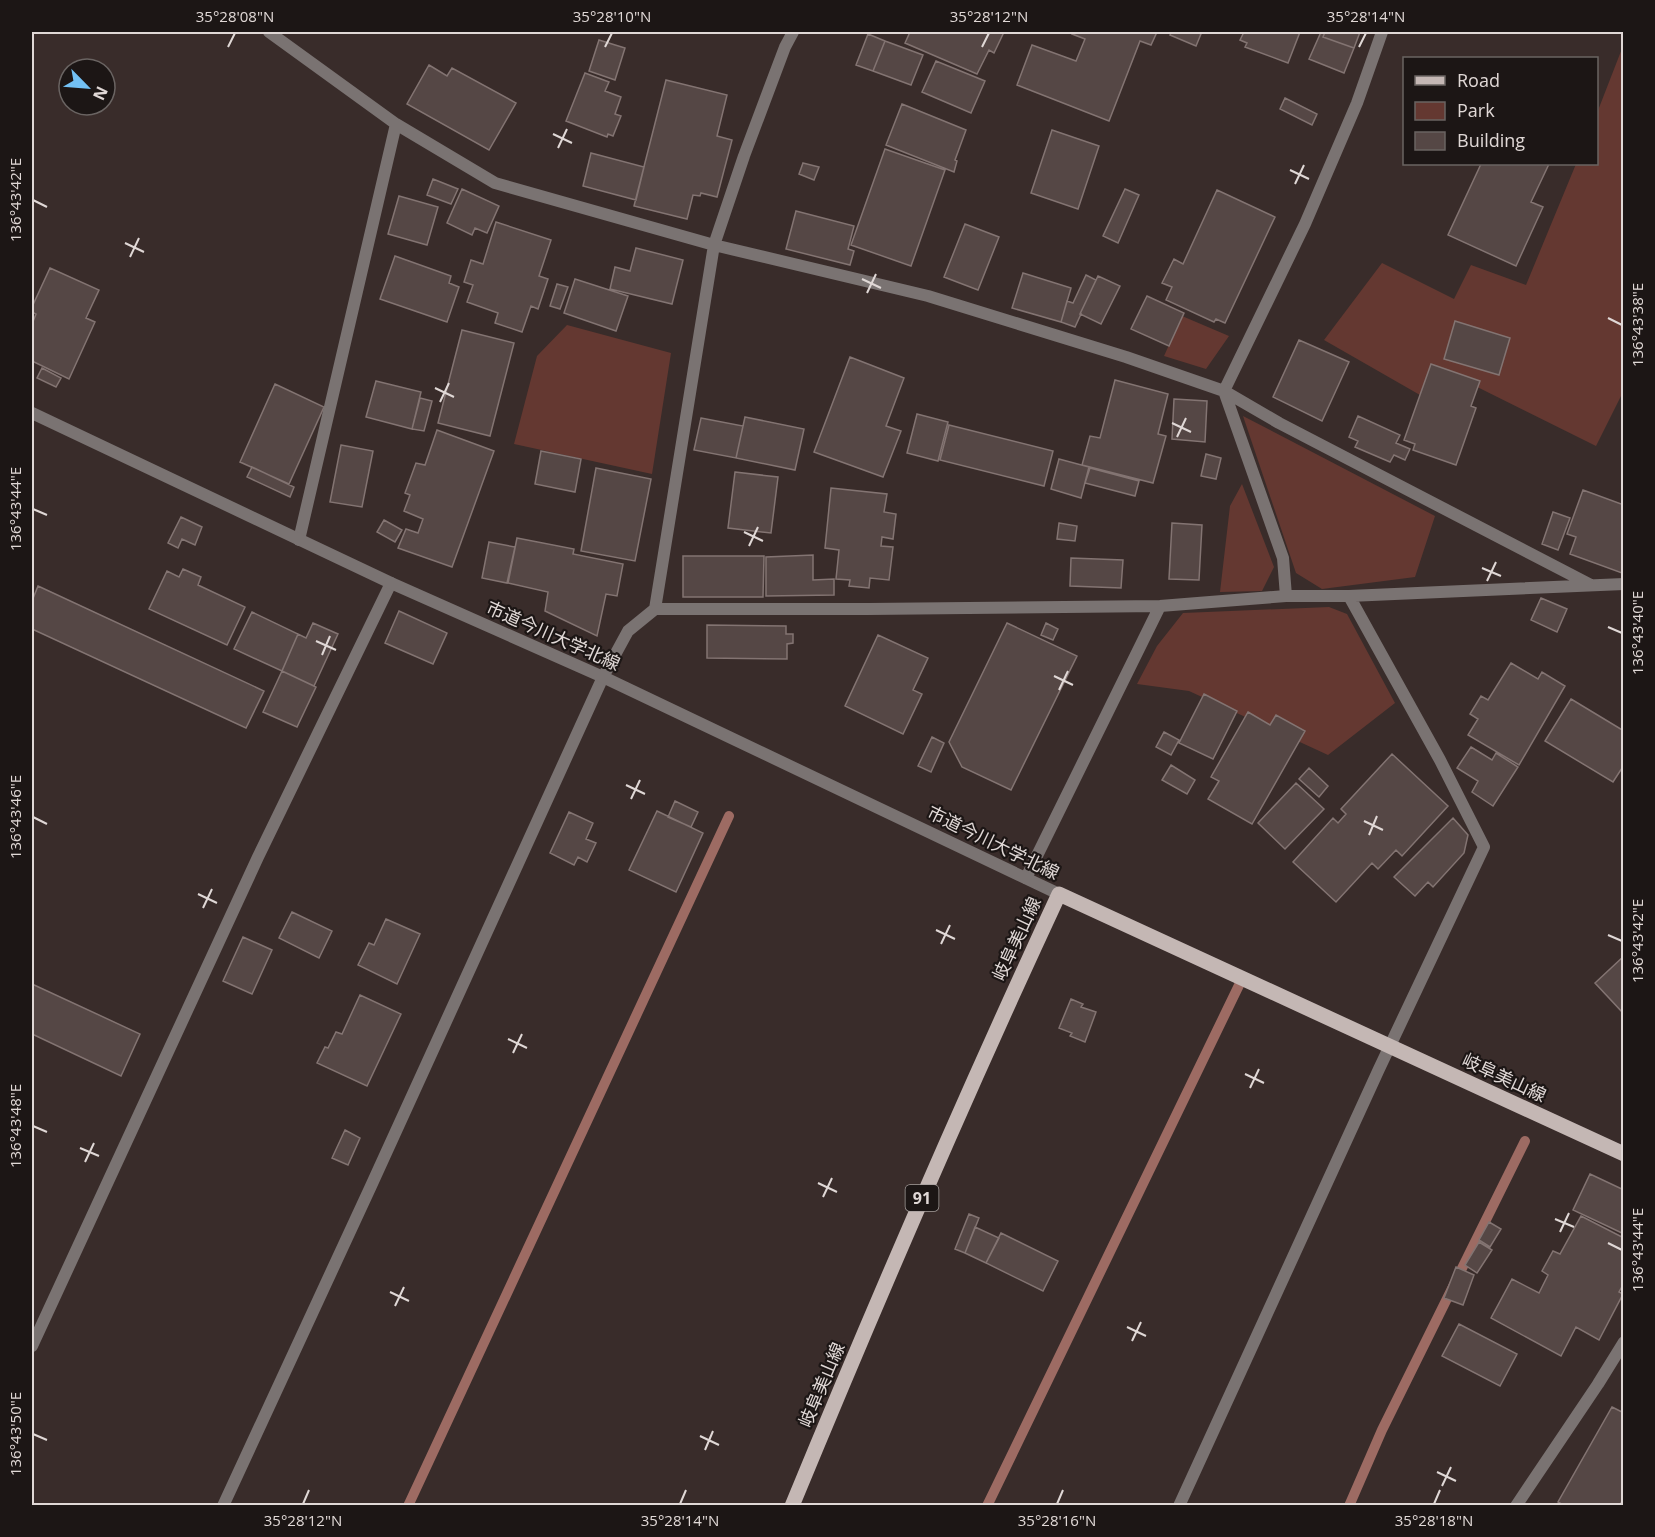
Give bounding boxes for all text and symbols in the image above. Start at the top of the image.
text: 35°28'08"N [196,6,274,26]
text: 35°28'10"N [573,6,651,26]
text: 35°28'12"N [950,6,1028,26]
text: 35°28'14"N [1327,6,1405,26]
north arrow [57,57,117,117]
legend [1403,57,1598,165]
text: Road [1457,68,1500,92]
text: N [88,83,113,104]
text: Park [1457,98,1495,122]
text: Building [1457,128,1525,152]
text: 136°43'42"E [5,158,25,242]
text: 136°43'38"E [1627,283,1647,367]
text: 136°43'44"E [5,467,25,551]
text: 136°43'40"E [1627,591,1647,675]
street label: 市道今川大学北線 [483,595,624,675]
text: 136°43'46"E [5,775,25,859]
street label: 市道今川大学北線 [923,800,1063,884]
street label: 岐阜美山線 [986,893,1046,984]
text: 136°43'42"E [1627,899,1647,983]
street label: 岐阜美山線 [1459,1047,1550,1107]
text: 136°43'48"E [5,1084,25,1168]
road number: 91 [906,1185,938,1211]
text: 136°43'44"E [1627,1208,1647,1292]
street label: 岐阜美山線 [792,1338,850,1431]
text: 136°43'50"E [5,1392,25,1476]
text: 35°28'12"N [264,1510,342,1530]
text: 35°28'14"N [641,1510,719,1530]
text: 35°28'16"N [1018,1510,1096,1530]
text: 35°28'18"N [1395,1510,1473,1530]

